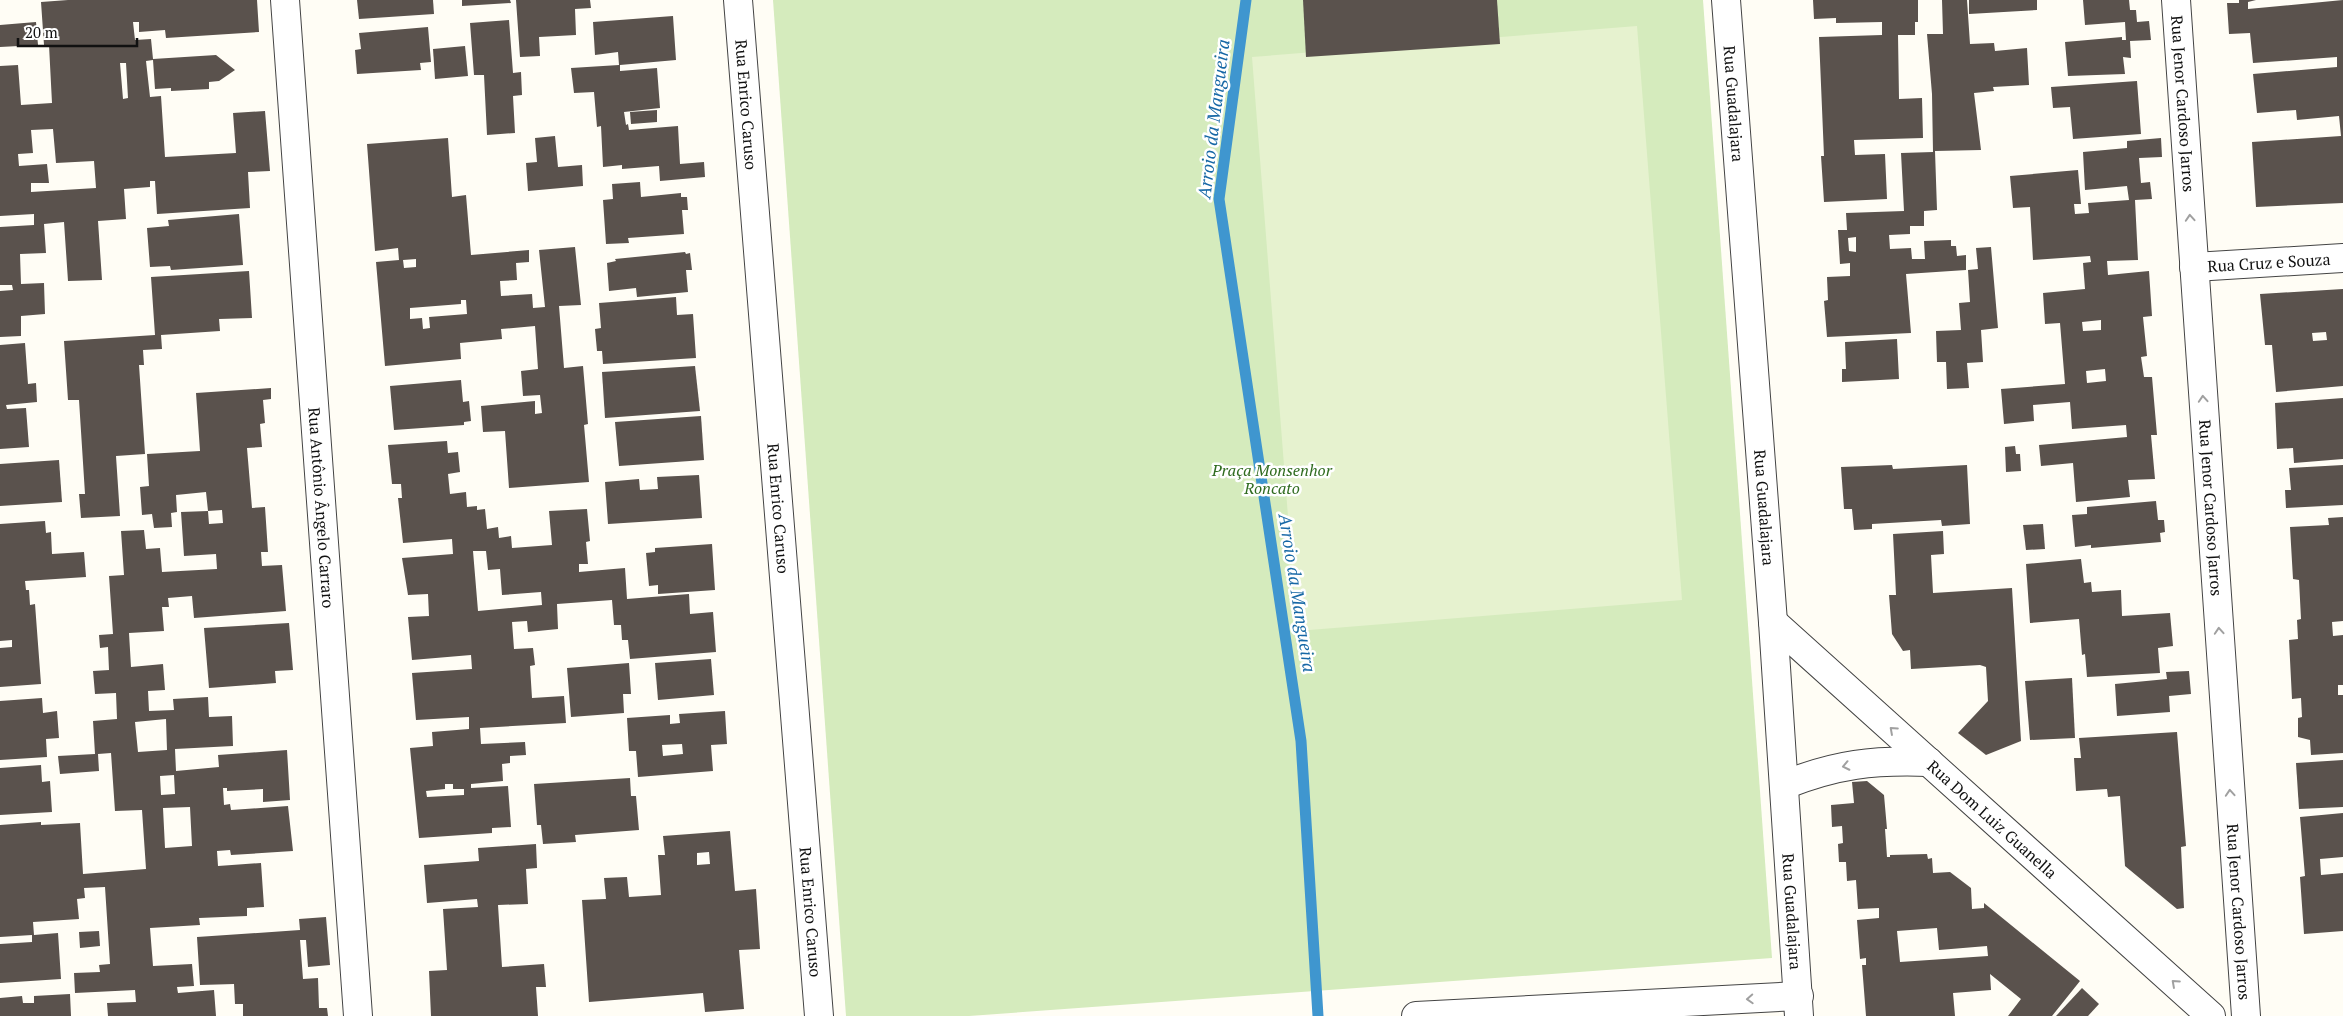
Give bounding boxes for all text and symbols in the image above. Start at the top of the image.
scale bar [18,15,136,47]
street label: Rua Jenor Cardoso Jarros [2166,15,2200,193]
text: 20 m [25,22,58,42]
water label: Arroio da Mangueira [1191,38,1235,201]
street label: Rua Enrico Caruso [730,39,763,171]
street label: Rua Guadalajara [1718,45,1749,163]
one-way arrow [2185,214,2196,222]
street label: Rua Cruz e Souza [2207,248,2331,277]
one-way arrow [2197,394,2208,402]
street label: Rua Antônio Ângelo Carraro [303,406,340,609]
street label: Rua Jenor Cardoso Jarros [2194,419,2228,597]
street label: Rua Enrico Caruso [762,442,795,575]
street label: Rua Guadalajara [1749,449,1780,566]
park label: Praça Monsenhor Roncato [1211,459,1333,499]
water label: Arroio da Mangueira [1273,511,1322,674]
one-way arrow [2214,626,2225,634]
one-way arrow [1889,727,1898,736]
street label: Rua Dom Luiz Guanella [1923,755,2062,883]
one-way arrow [1841,760,1850,770]
one-way arrow [2225,789,2236,797]
street label: Rua Jenor Cardoso Jarros [2222,823,2256,1001]
street label: Rua Enrico Caruso [795,846,827,978]
street label: Rua Guadalajara [1777,853,1807,970]
one-way arrow [2171,980,2180,989]
one-way arrow [1746,993,1754,1004]

